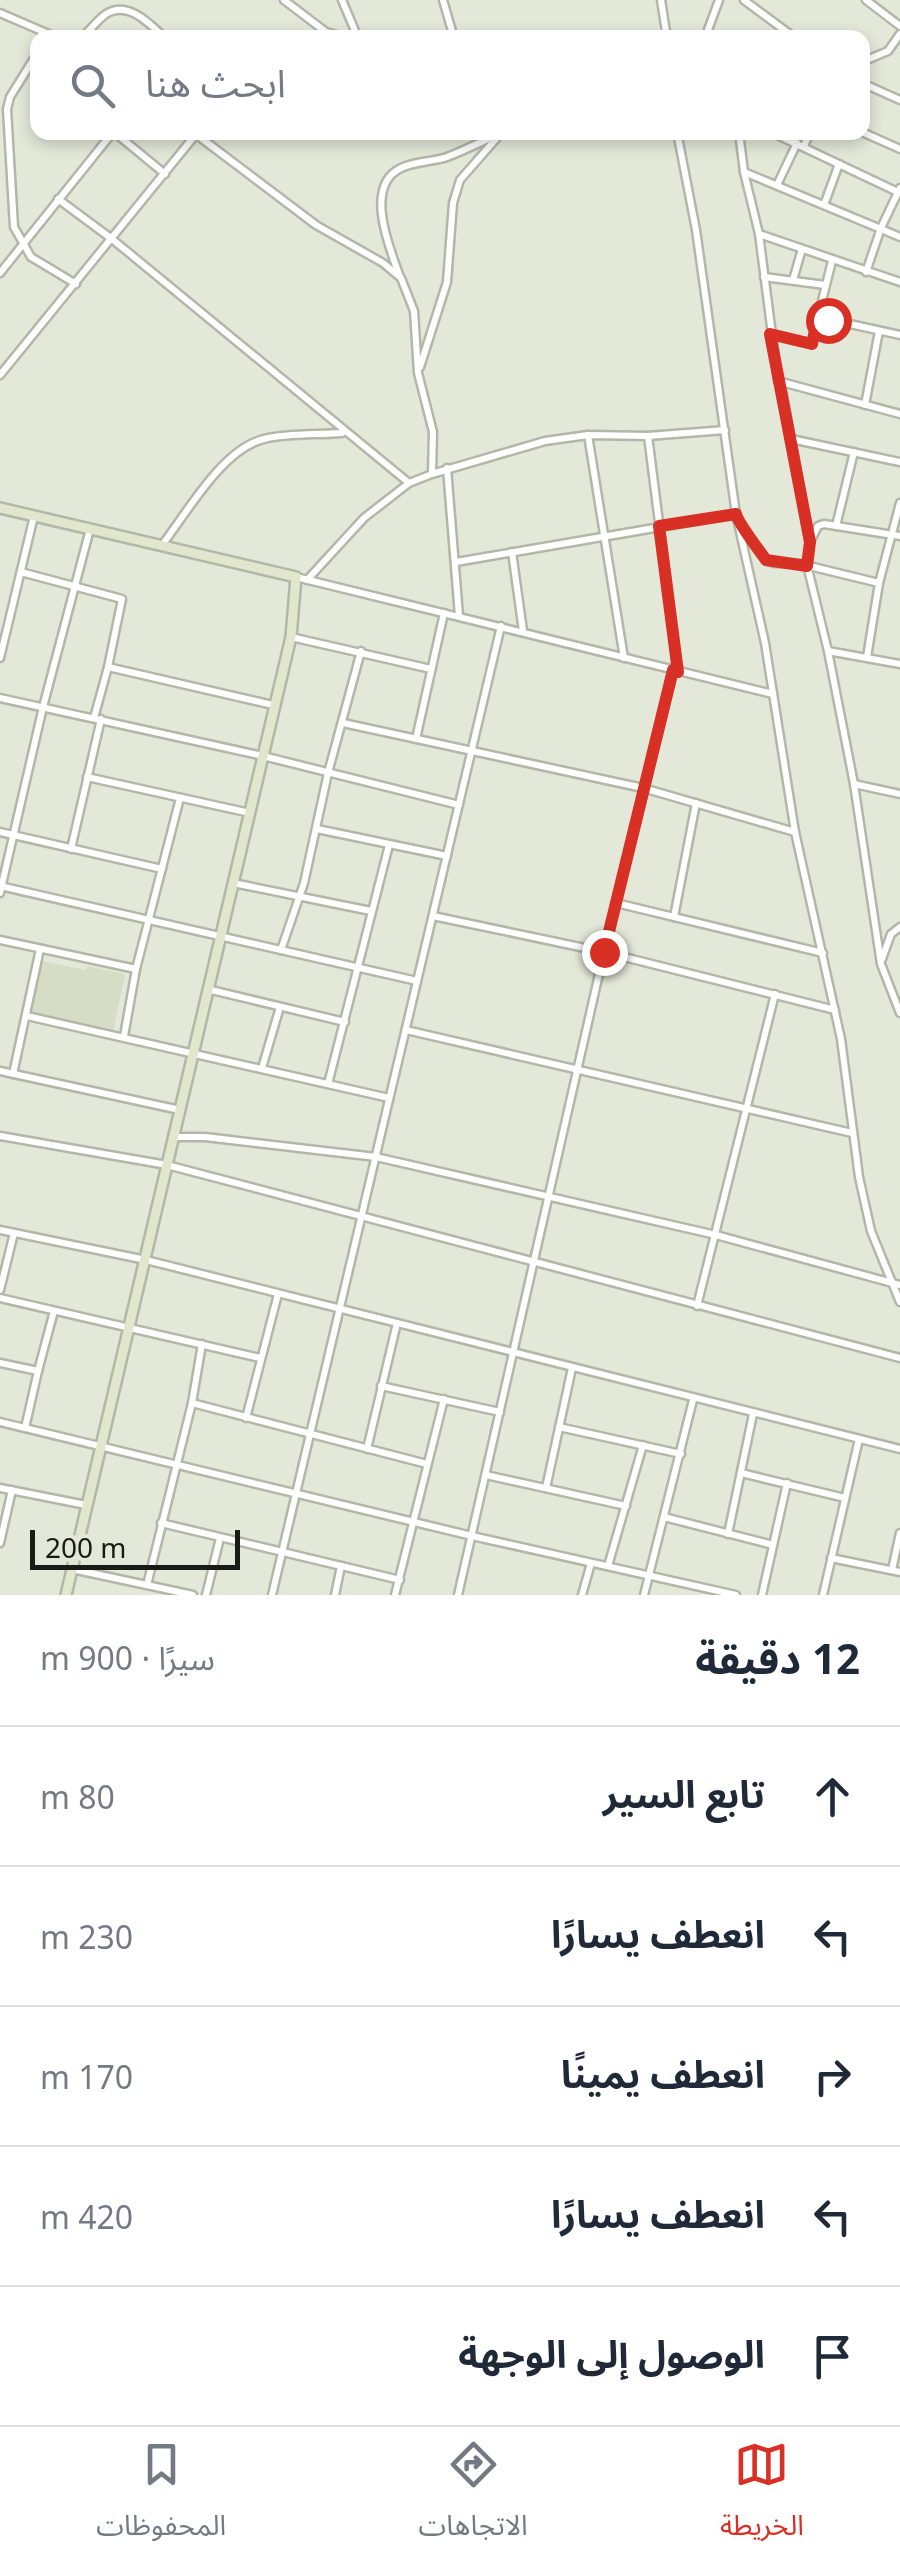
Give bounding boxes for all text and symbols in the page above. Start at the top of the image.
search box [30,30,870,140]
text: ابحث هنا [145,56,286,108]
icon: search [65,58,120,113]
route start [806,298,852,344]
route end [582,930,628,976]
scale bar [30,1525,240,1570]
text: 200 m [45,1528,127,1566]
text: 12 دقيقة [695,1629,860,1686]
text: سيرًا · 900 m [40,1636,215,1679]
text: تابع السير [603,1767,765,1819]
icon: ahead [805,1769,860,1824]
text: 80 m [40,1775,115,1818]
text: انعطف يسارًا [551,1907,765,1959]
icon: left [805,1909,860,1964]
text: 230 m [40,1915,133,1958]
text: انعطف يمينًا [561,2047,765,2099]
icon: right [805,2049,860,2104]
text: 170 m [40,2055,133,2098]
text: انعطف يسارًا [551,2187,765,2239]
icon: left [805,2189,860,2244]
text: 420 m [40,2195,133,2238]
text: الوصول إلى الوجهة [458,2327,765,2379]
icon: arrive [805,2329,860,2384]
tab: المحفوظات [96,2437,226,2556]
tab: الاتجاهات [418,2437,528,2556]
tab: الخريطة [720,2437,804,2556]

